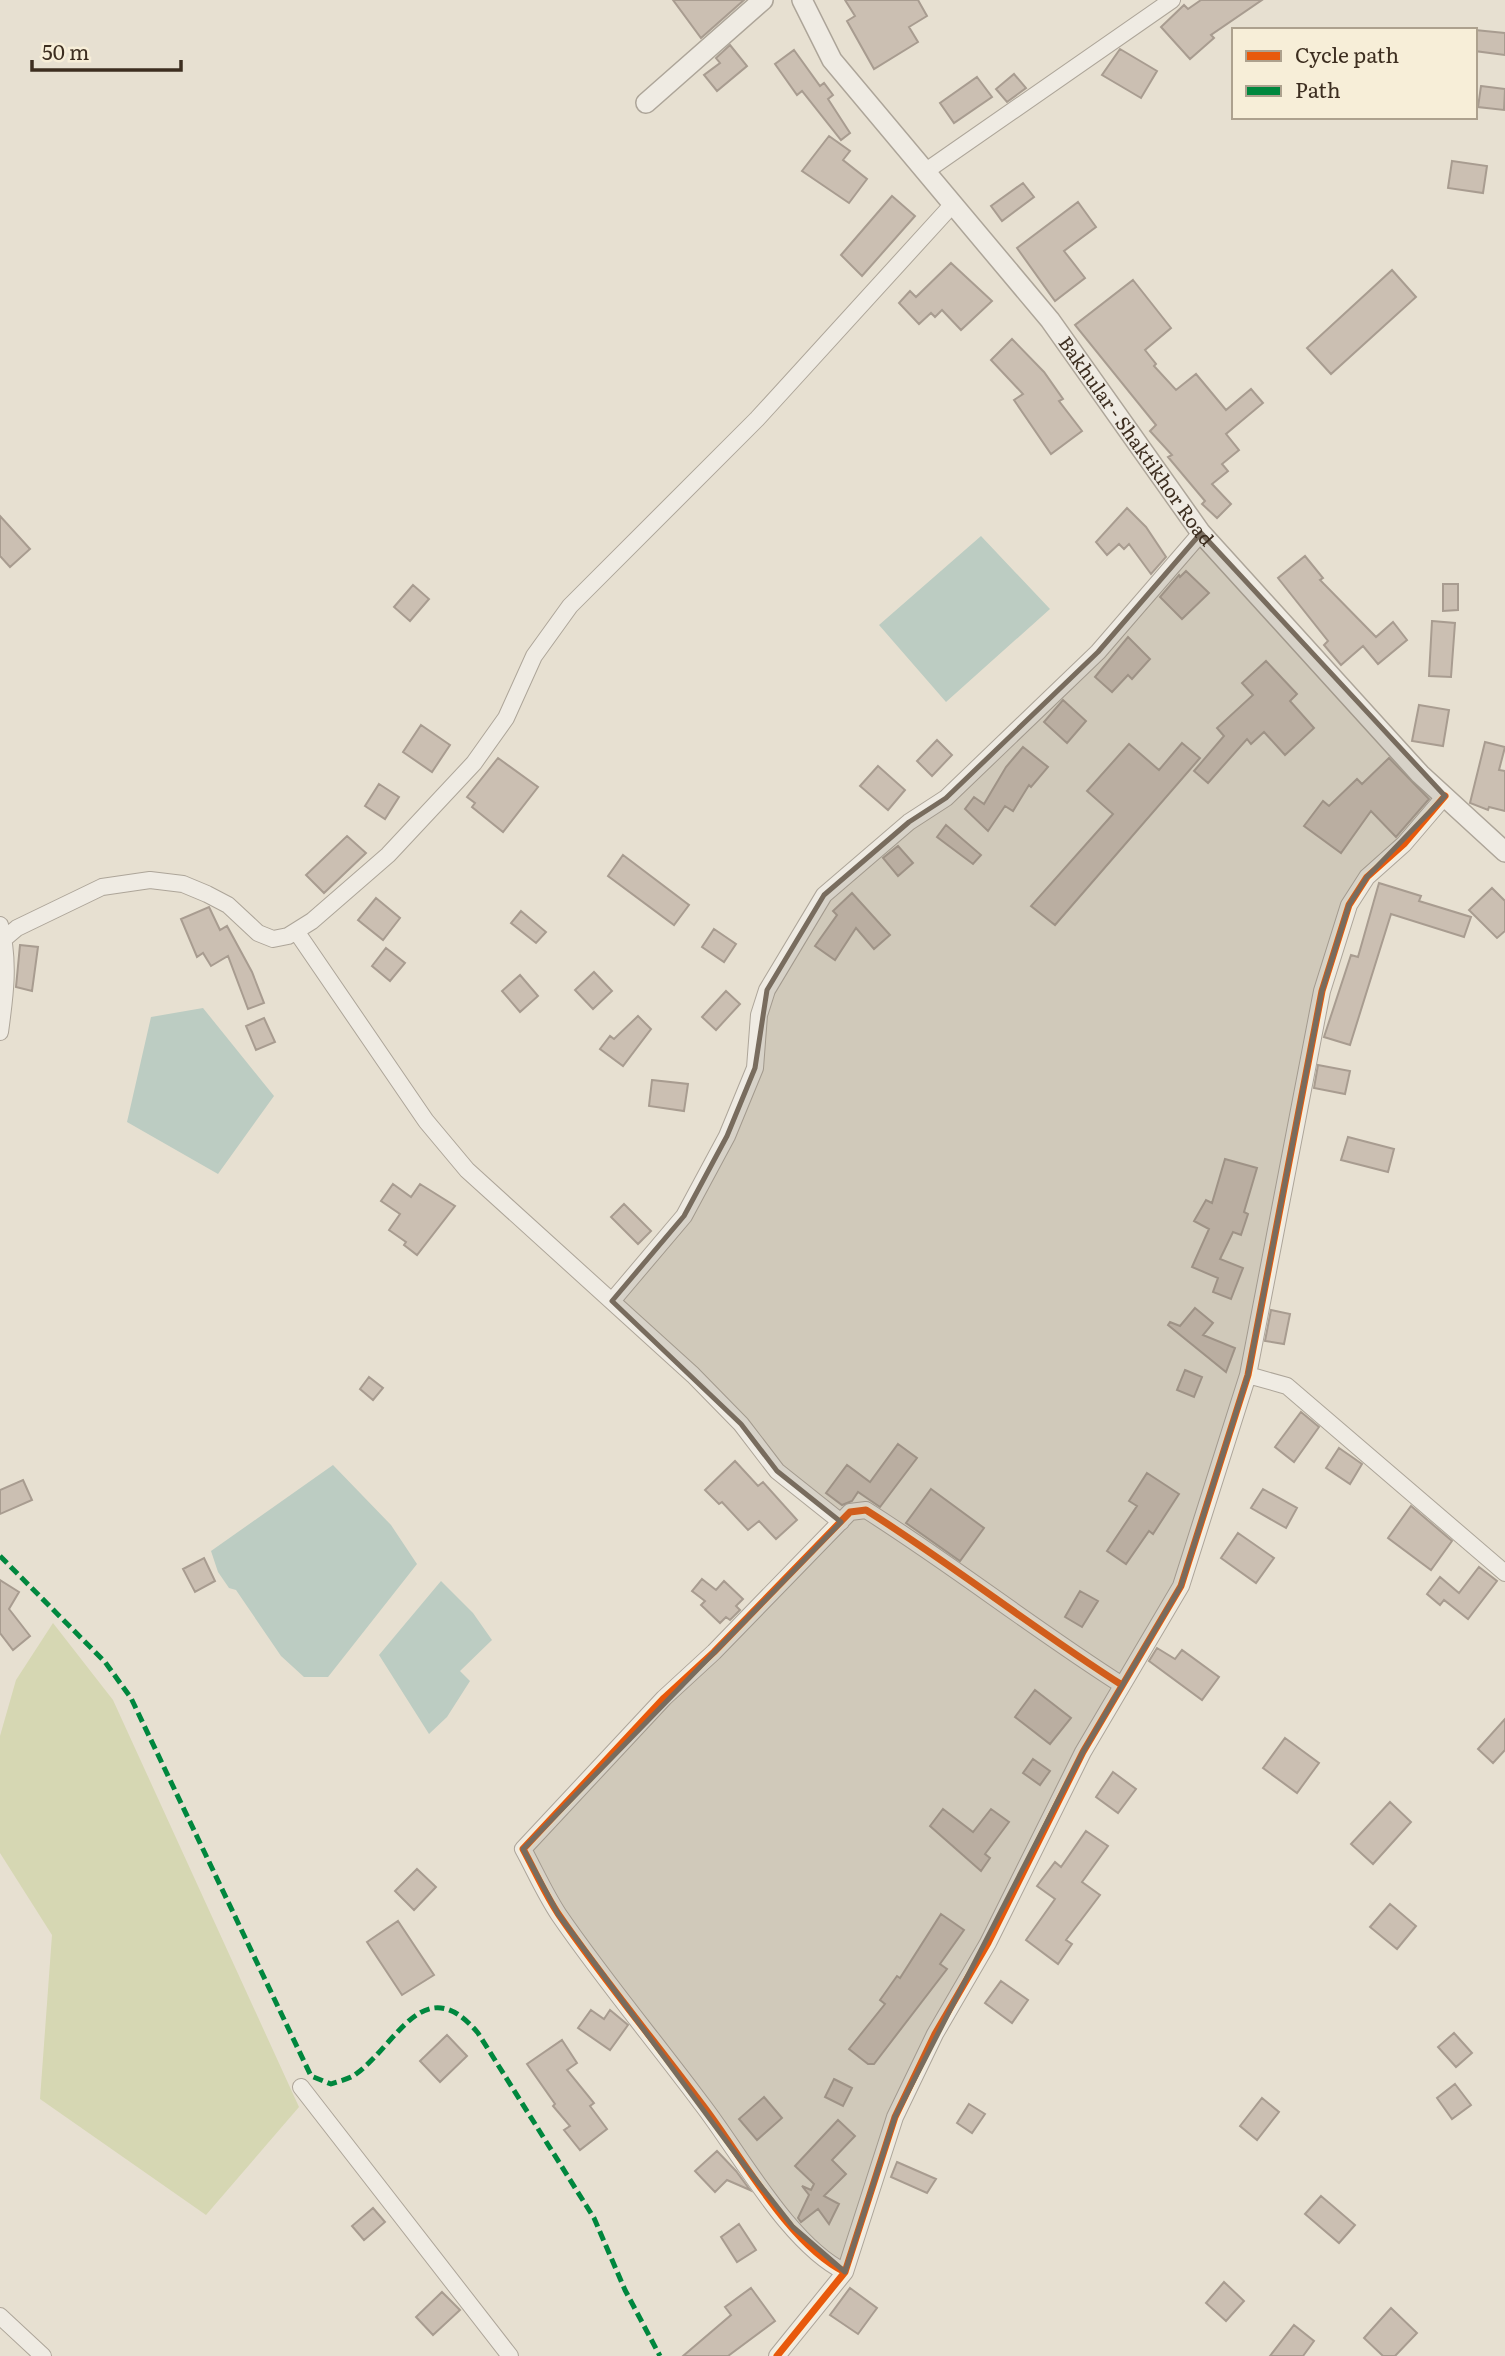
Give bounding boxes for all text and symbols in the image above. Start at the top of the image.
scale bar [32,28,180,72]
legend [1232,28,1477,119]
text: 50 m [42,35,89,66]
text: Cycle path [1295,38,1399,69]
text: Path [1295,73,1341,104]
street label: Bakhular - Shaktikhor Road [1052,330,1221,552]

